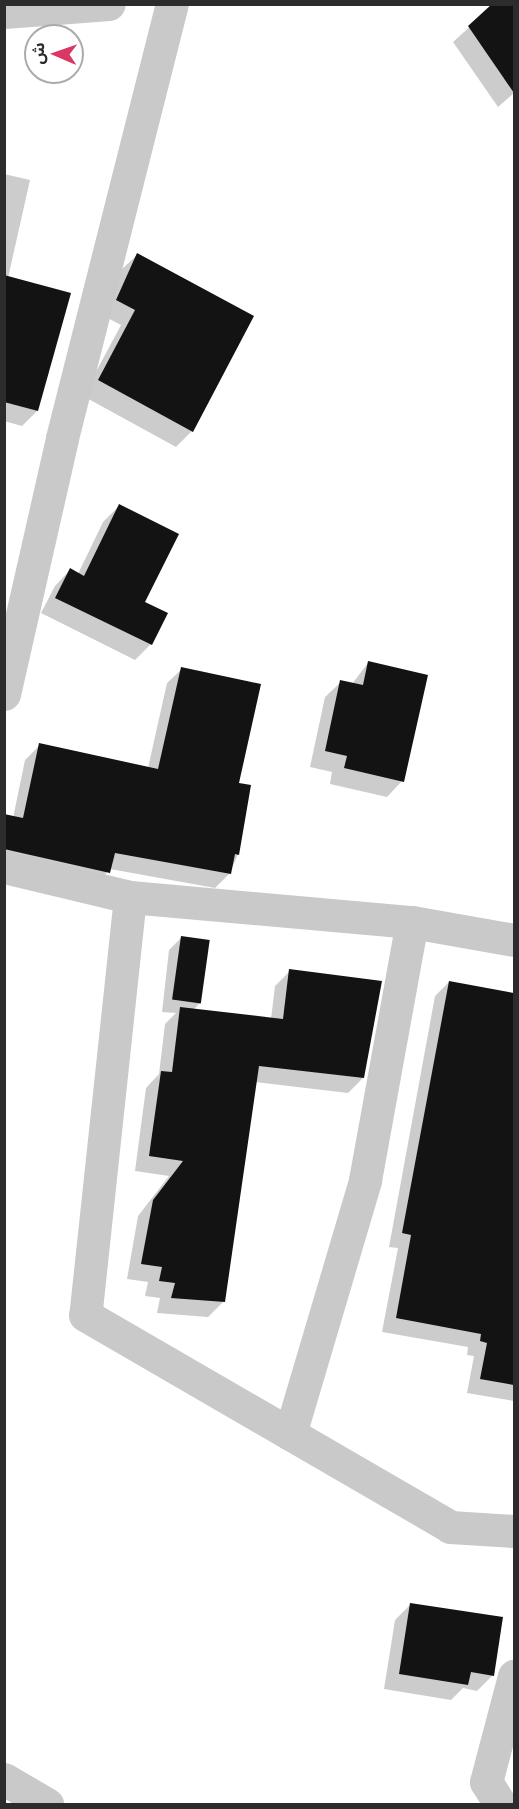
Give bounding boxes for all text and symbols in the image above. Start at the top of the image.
north arrow [24,24,84,84]
text: ش [28,42,48,65]

